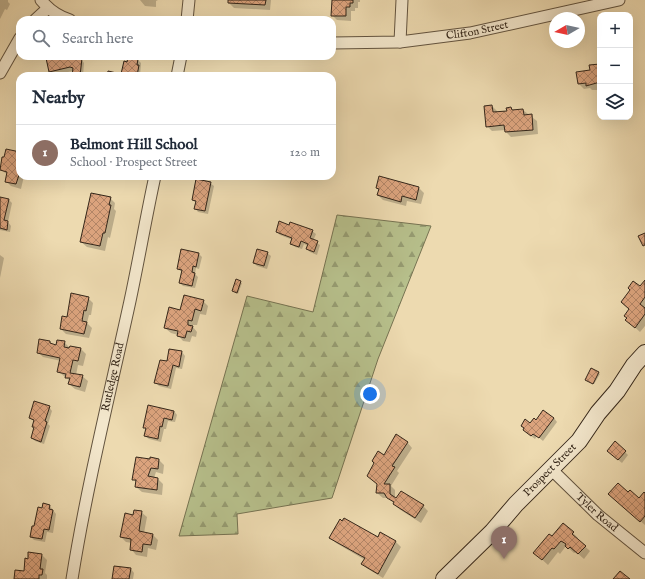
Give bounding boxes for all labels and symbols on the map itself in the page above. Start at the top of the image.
north arrow [549,12,585,48]
street label: Clifton Street [445,18,510,43]
street label: Rutledge Road [98,341,128,413]
your location [360,384,380,404]
street label: Prospect Street [520,440,580,500]
street label: Tyler Road [572,490,621,535]
pin: 1 [491,526,517,559]

